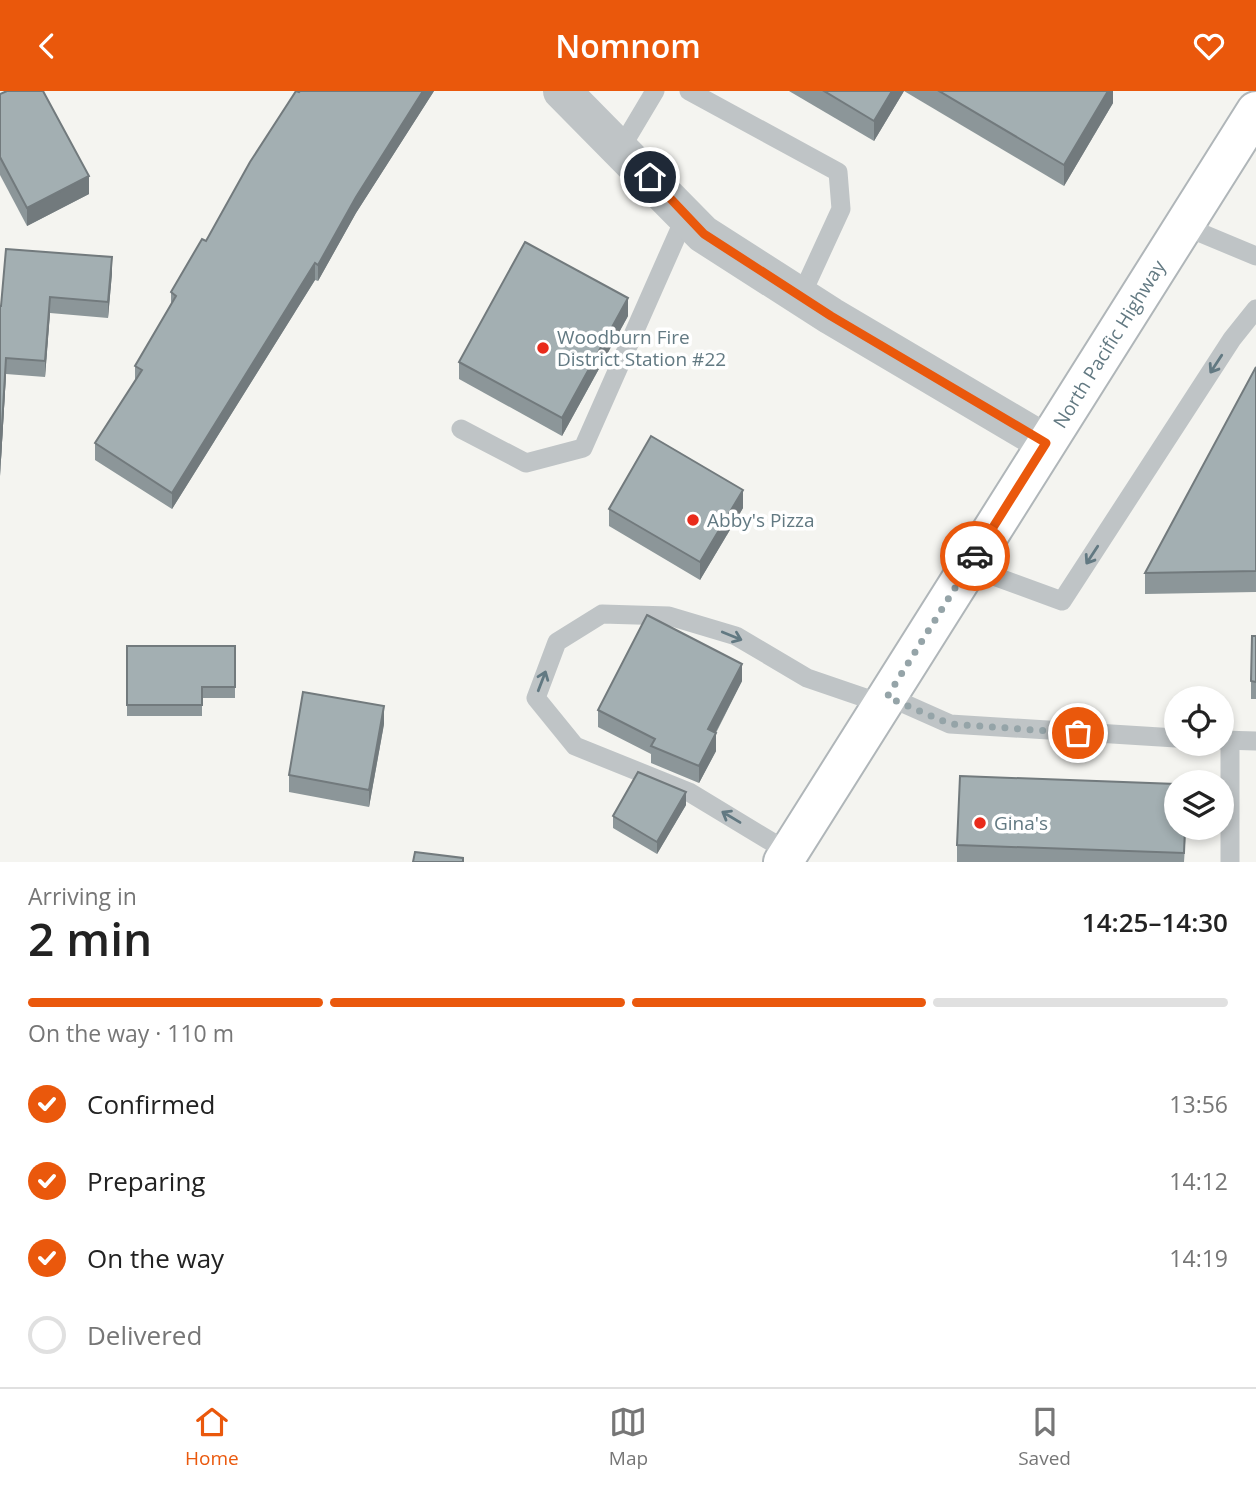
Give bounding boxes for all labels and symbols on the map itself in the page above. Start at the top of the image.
pin [620,147,680,207]
street label: North Pacific Highway [1047,255,1172,433]
place label: Woodburn Fire District Station #22 [557,324,726,372]
marker: Woodburn Fire District Station #22 [535,340,551,356]
one-way arrow [1209,354,1223,373]
place label: Abby's Pizza [707,507,815,533]
marker: Abby's Pizza [685,512,701,528]
courier [940,521,1010,591]
one-way arrow [1085,544,1099,564]
one-way arrow [721,630,742,643]
one-way arrow [537,670,550,692]
pin [1048,703,1108,763]
one-way arrow [721,810,741,824]
place label: Gina's [994,810,1048,836]
marker: Gina's [972,815,988,831]

